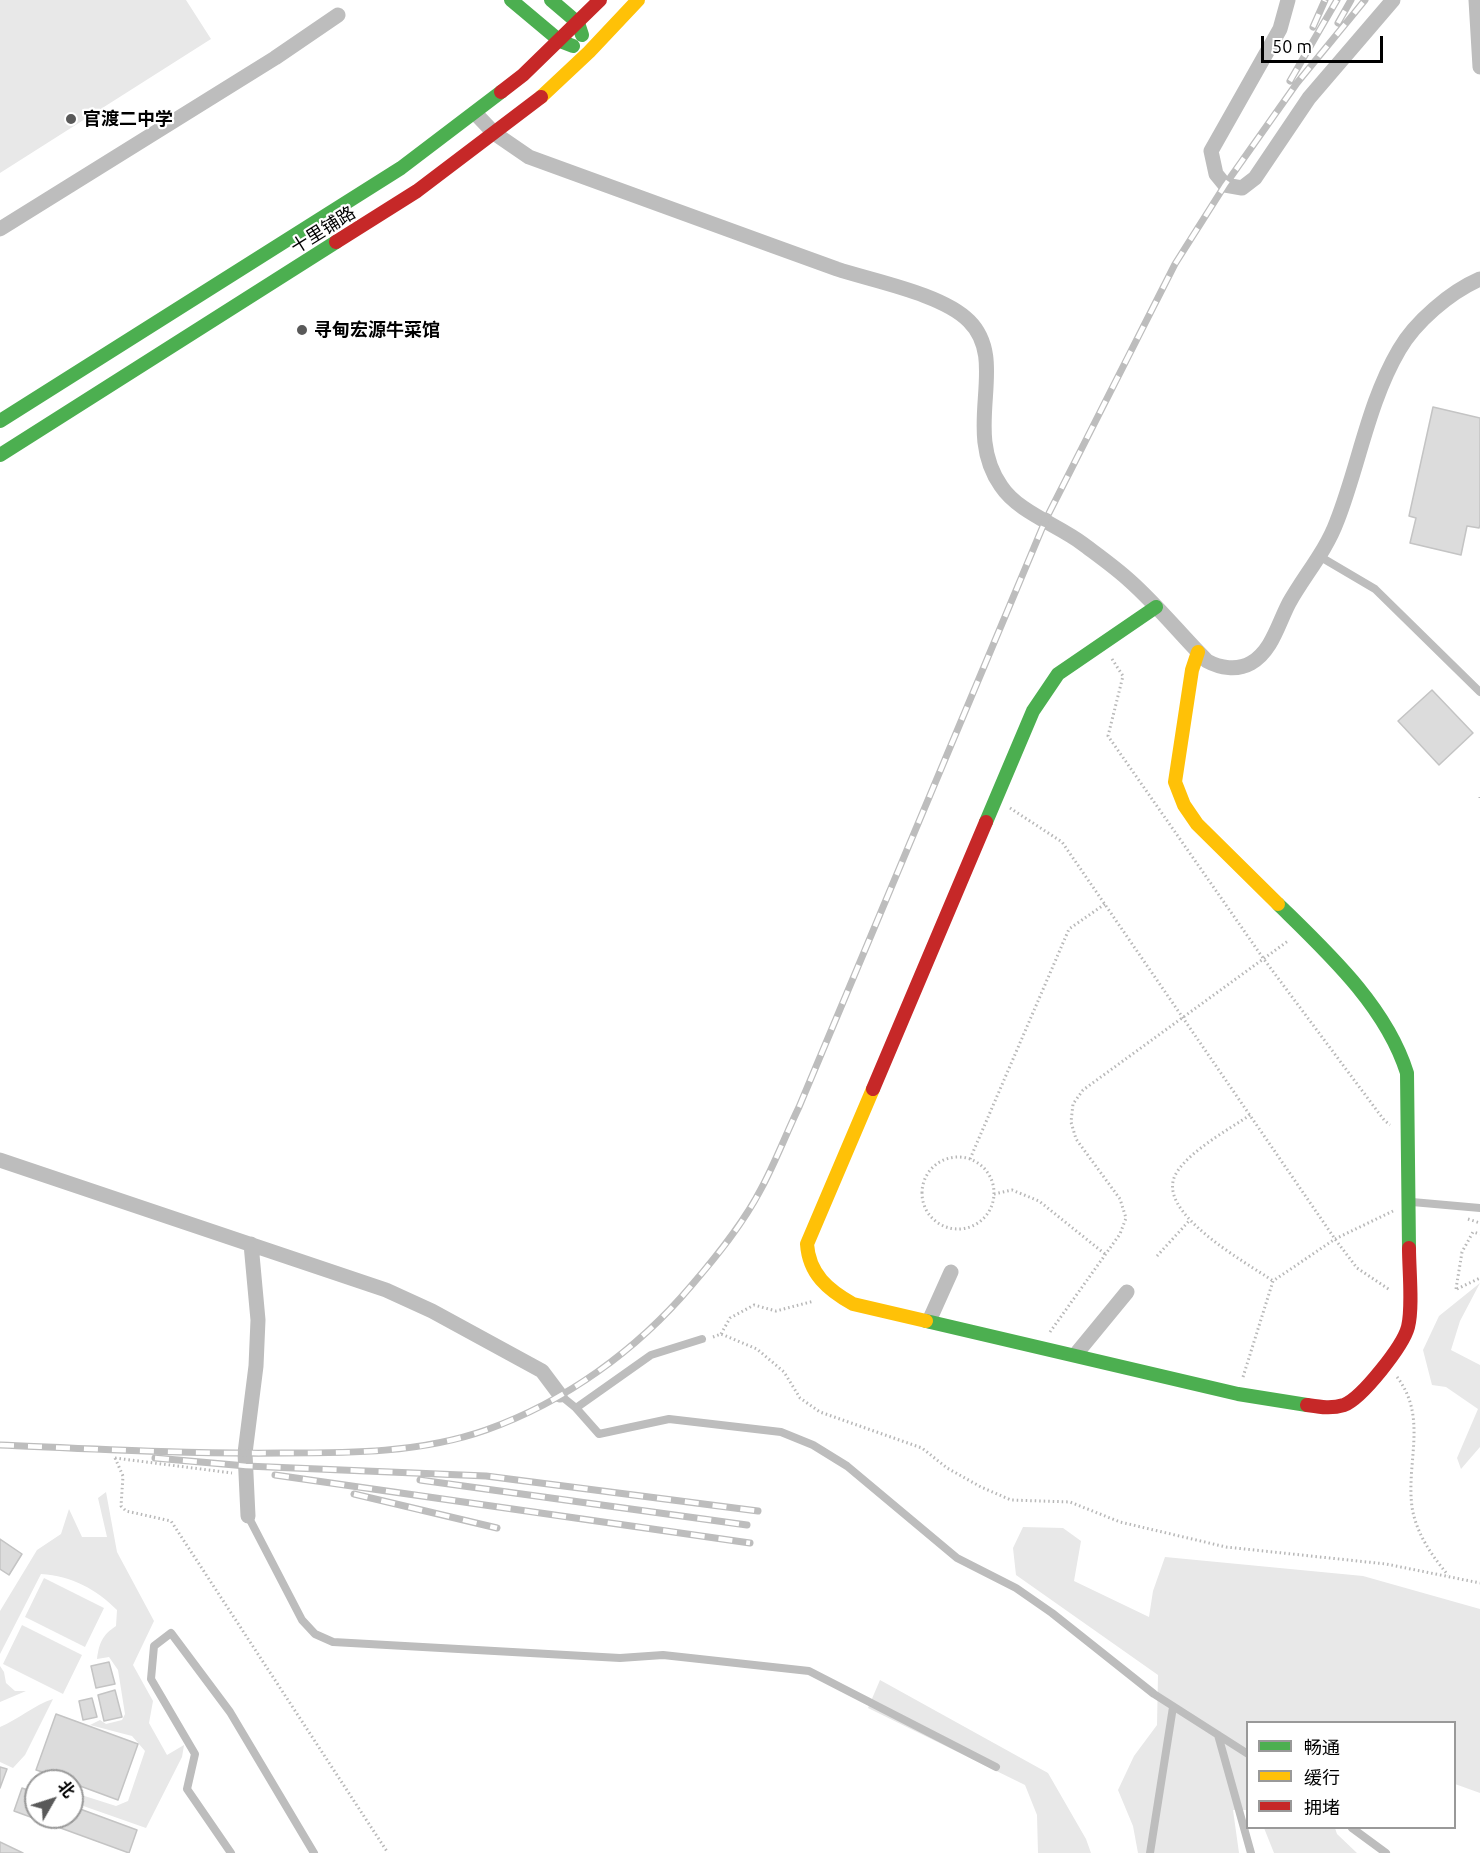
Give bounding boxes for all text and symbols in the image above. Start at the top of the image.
scale bar [1264,24,1386,62]
text: 50 m [1272,36,1312,56]
place label: 官渡二中学 [83,108,173,130]
marker: 官渡二中学 [64,112,78,126]
street label: 十里铺路 [287,202,359,258]
place label: 寻甸宏源牛菜馆 [314,319,440,341]
marker: 寻甸宏源牛菜馆 [295,323,309,337]
legend [1246,1721,1456,1829]
text: 畅通 [1304,1737,1340,1757]
text: 缓行 [1304,1767,1340,1787]
north arrow [24,1769,84,1829]
text: 北 [54,1777,78,1801]
text: 拥堵 [1304,1797,1340,1817]

